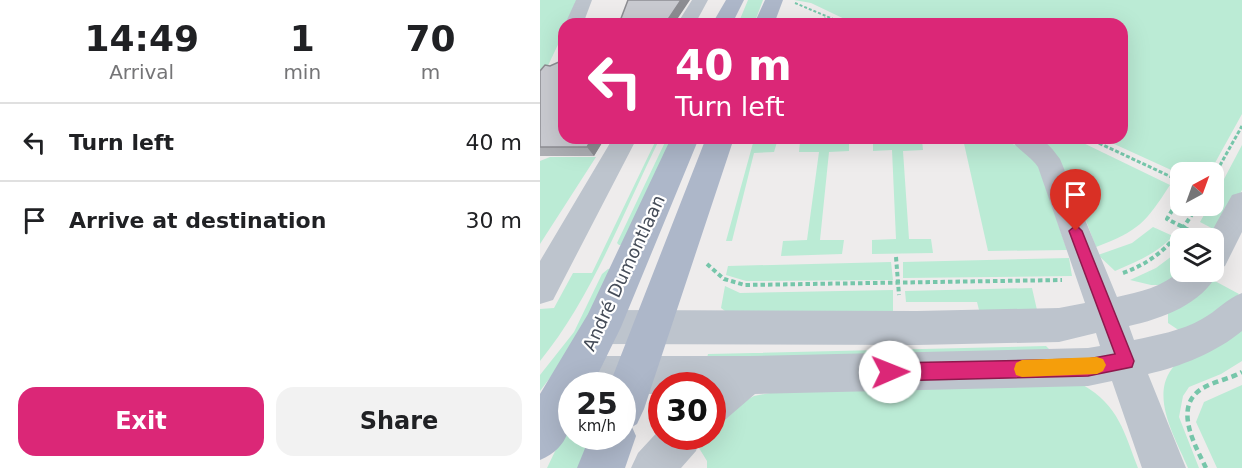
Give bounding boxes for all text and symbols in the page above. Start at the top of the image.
text: 14:49 [84,18,199,59]
text: 1 [290,18,315,59]
text: 70 [405,18,456,59]
text: 40 m [675,41,792,90]
icon: left [576,42,654,120]
text: Arrival [109,60,174,84]
text: min [283,60,321,84]
text: m [421,60,440,84]
text: Turn left [675,91,785,122]
icon: left [18,126,51,159]
text: Turn left [69,130,174,155]
text: 40 m [466,130,522,155]
north arrow [1170,162,1224,216]
map controls [1170,162,1224,282]
pin [1050,169,1101,231]
icon: arrive [1059,178,1092,211]
street label: André Dumontlaan [578,191,669,354]
icon: arrive [18,204,51,237]
text: Arrive at destination [69,208,326,233]
text: 30 m [466,208,522,233]
button: layers [1170,228,1224,282]
position arrow [858,340,922,404]
speed limit sign: 30 [648,372,726,450]
text: 25 [576,386,618,421]
button: Exit [18,387,264,456]
button: Share [276,387,522,456]
text: km/h [578,417,616,435]

